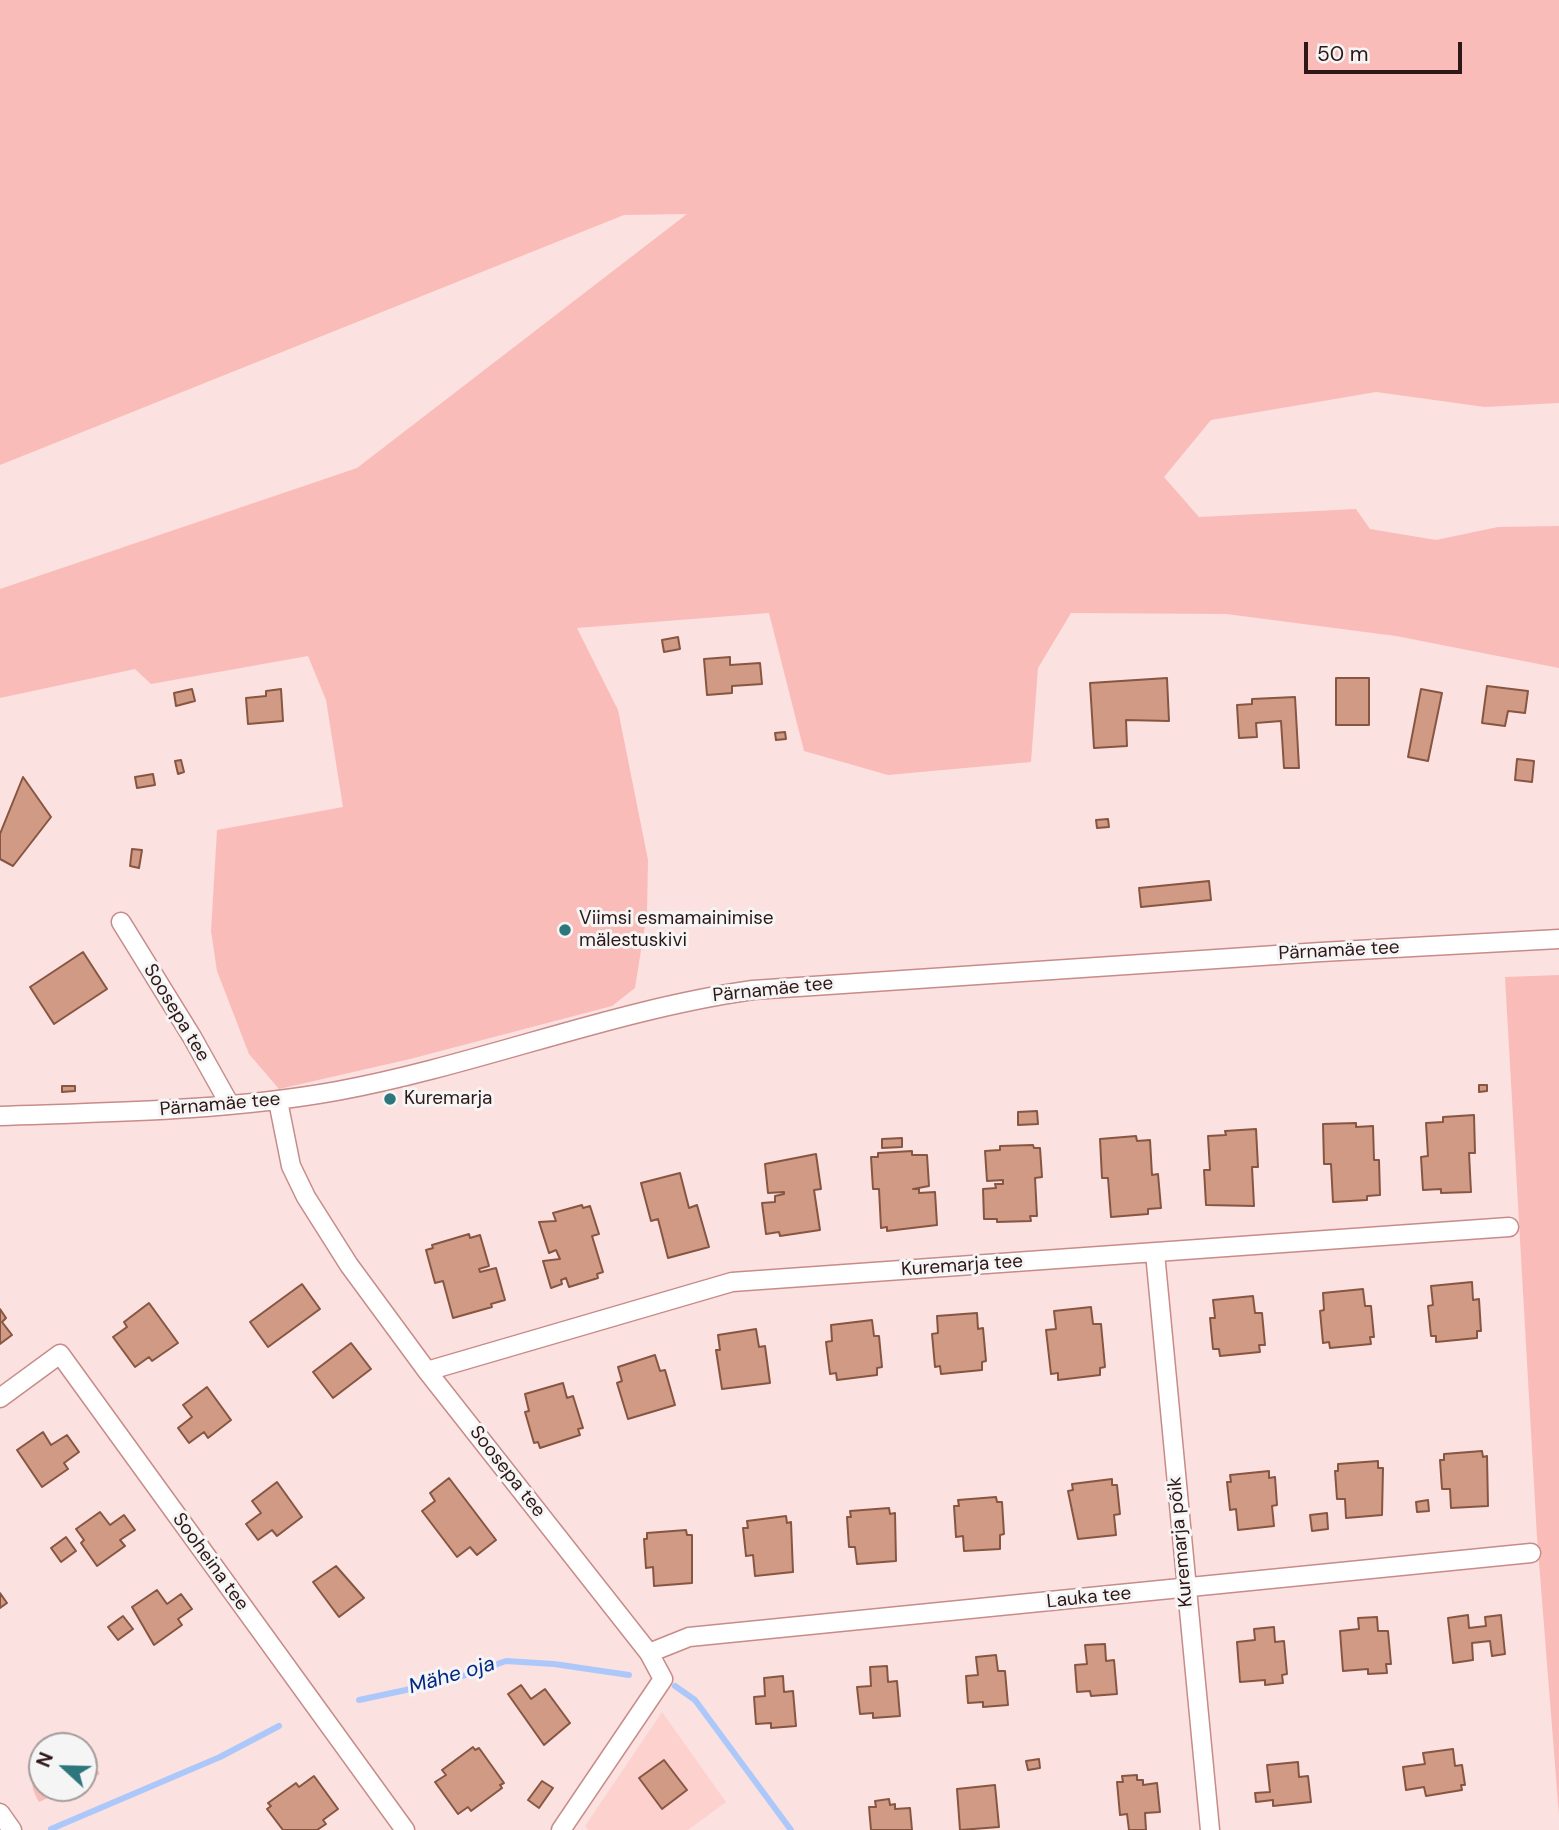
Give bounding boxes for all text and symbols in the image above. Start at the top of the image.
scale bar [1307,28,1464,72]
text: 50 m [1317,40,1368,68]
place label: Viimsi esmamainimise mälestuskivi [579,908,774,952]
marker: Viimsi esmamainimise mälestuskivi [557,922,573,938]
street label: Pärnamäe tee [1278,936,1400,966]
street label: Soosepa tee [138,960,214,1066]
street label: Pärnamäe tee [712,972,834,1008]
street label: Pärnamäe tee [159,1088,281,1122]
place label: Kuremarja [404,1088,492,1110]
marker: Kuremarja [382,1091,398,1107]
street label: Kuremarja tee [900,1250,1024,1282]
street label: Soosepa tee [464,1422,550,1522]
street label: Kuremarja põik [1164,1476,1198,1608]
street label: Sooheina tee [167,1509,253,1615]
street label: Lauka tee [1046,1582,1132,1614]
water label: Mähe oja [406,1652,498,1700]
north arrow [28,1732,98,1802]
text: N [31,1749,59,1771]

